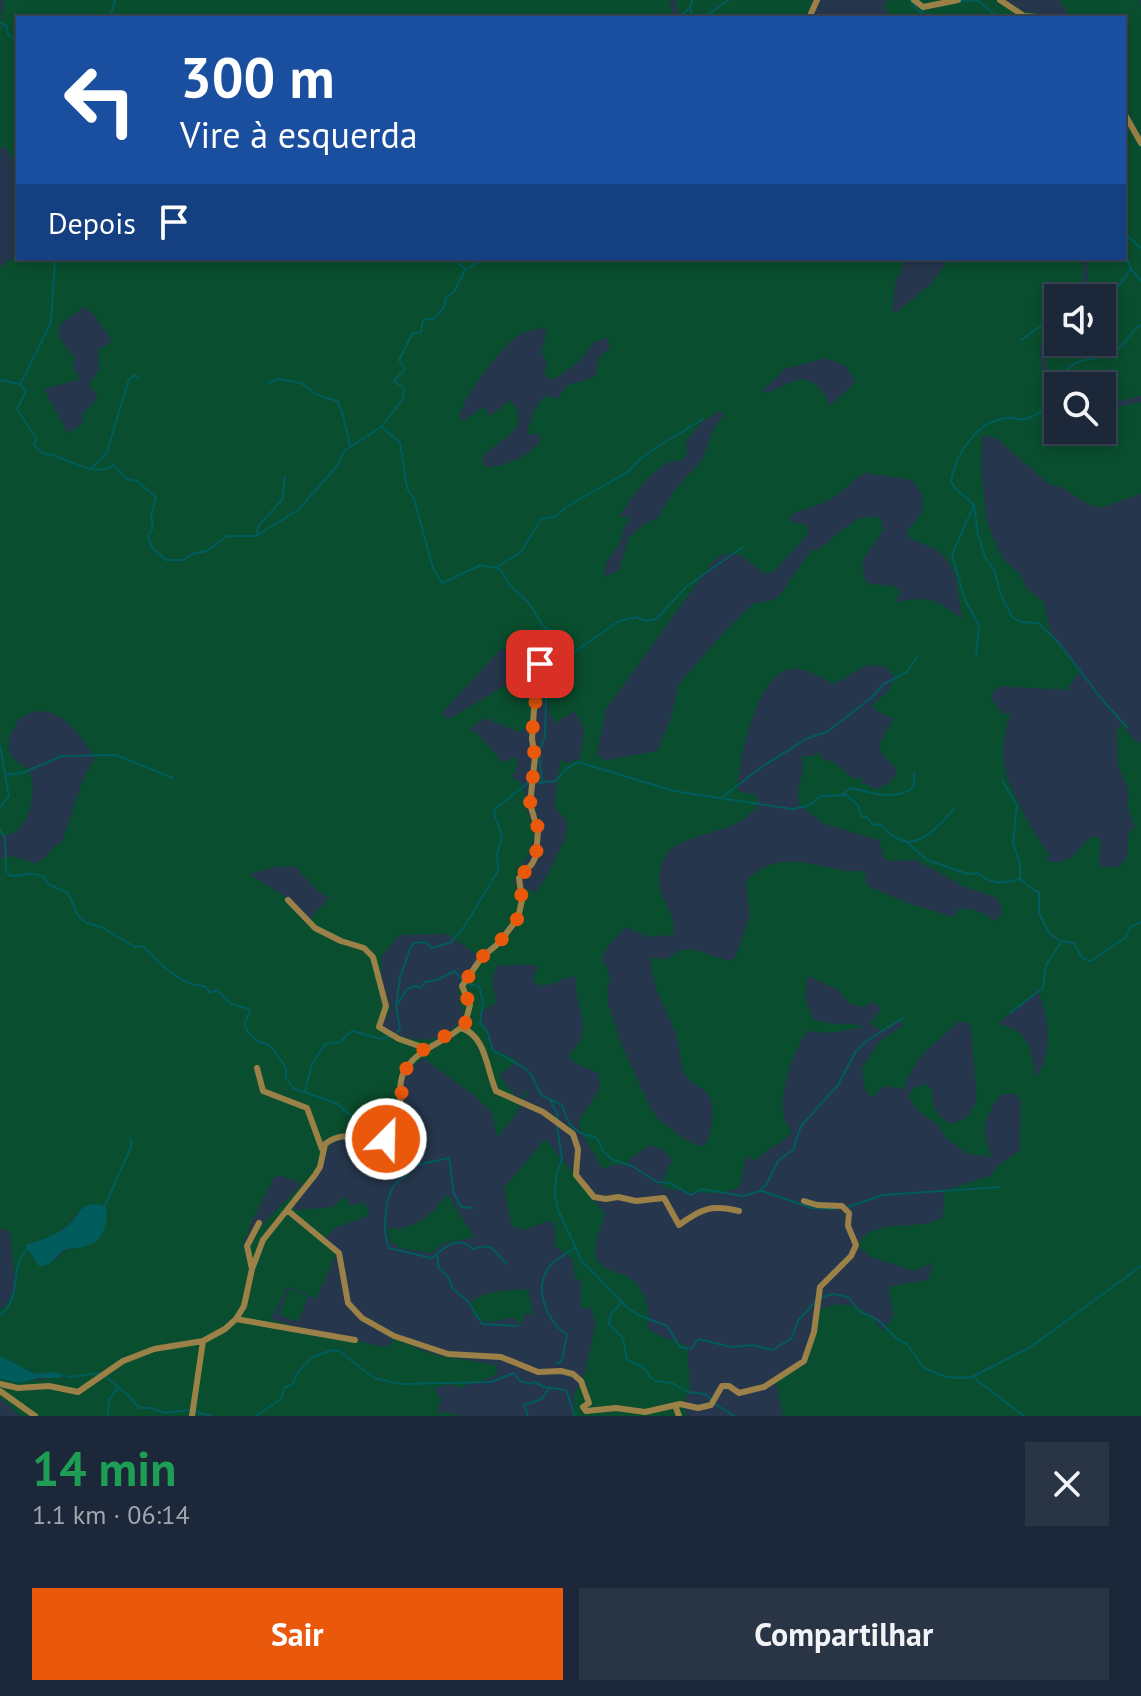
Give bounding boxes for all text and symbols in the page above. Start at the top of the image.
text: 300 m [180,41,335,113]
icon: left [48,48,152,152]
text: Vire à esquerda [180,111,418,158]
icon: arrive [152,200,196,244]
text: Depois [48,203,136,242]
map controls [1044,284,1116,444]
button: sound [1044,284,1116,356]
button: search [1044,372,1116,444]
pin [506,630,574,698]
icon: arrive [518,642,562,686]
position arrow [344,1097,428,1181]
text: 14 min [32,1437,176,1499]
button: close [1025,1442,1109,1526]
text: 1.1 km · 06:14 [32,1498,190,1531]
button: Sair [32,1588,563,1680]
button: Compartilhar [579,1588,1109,1680]

